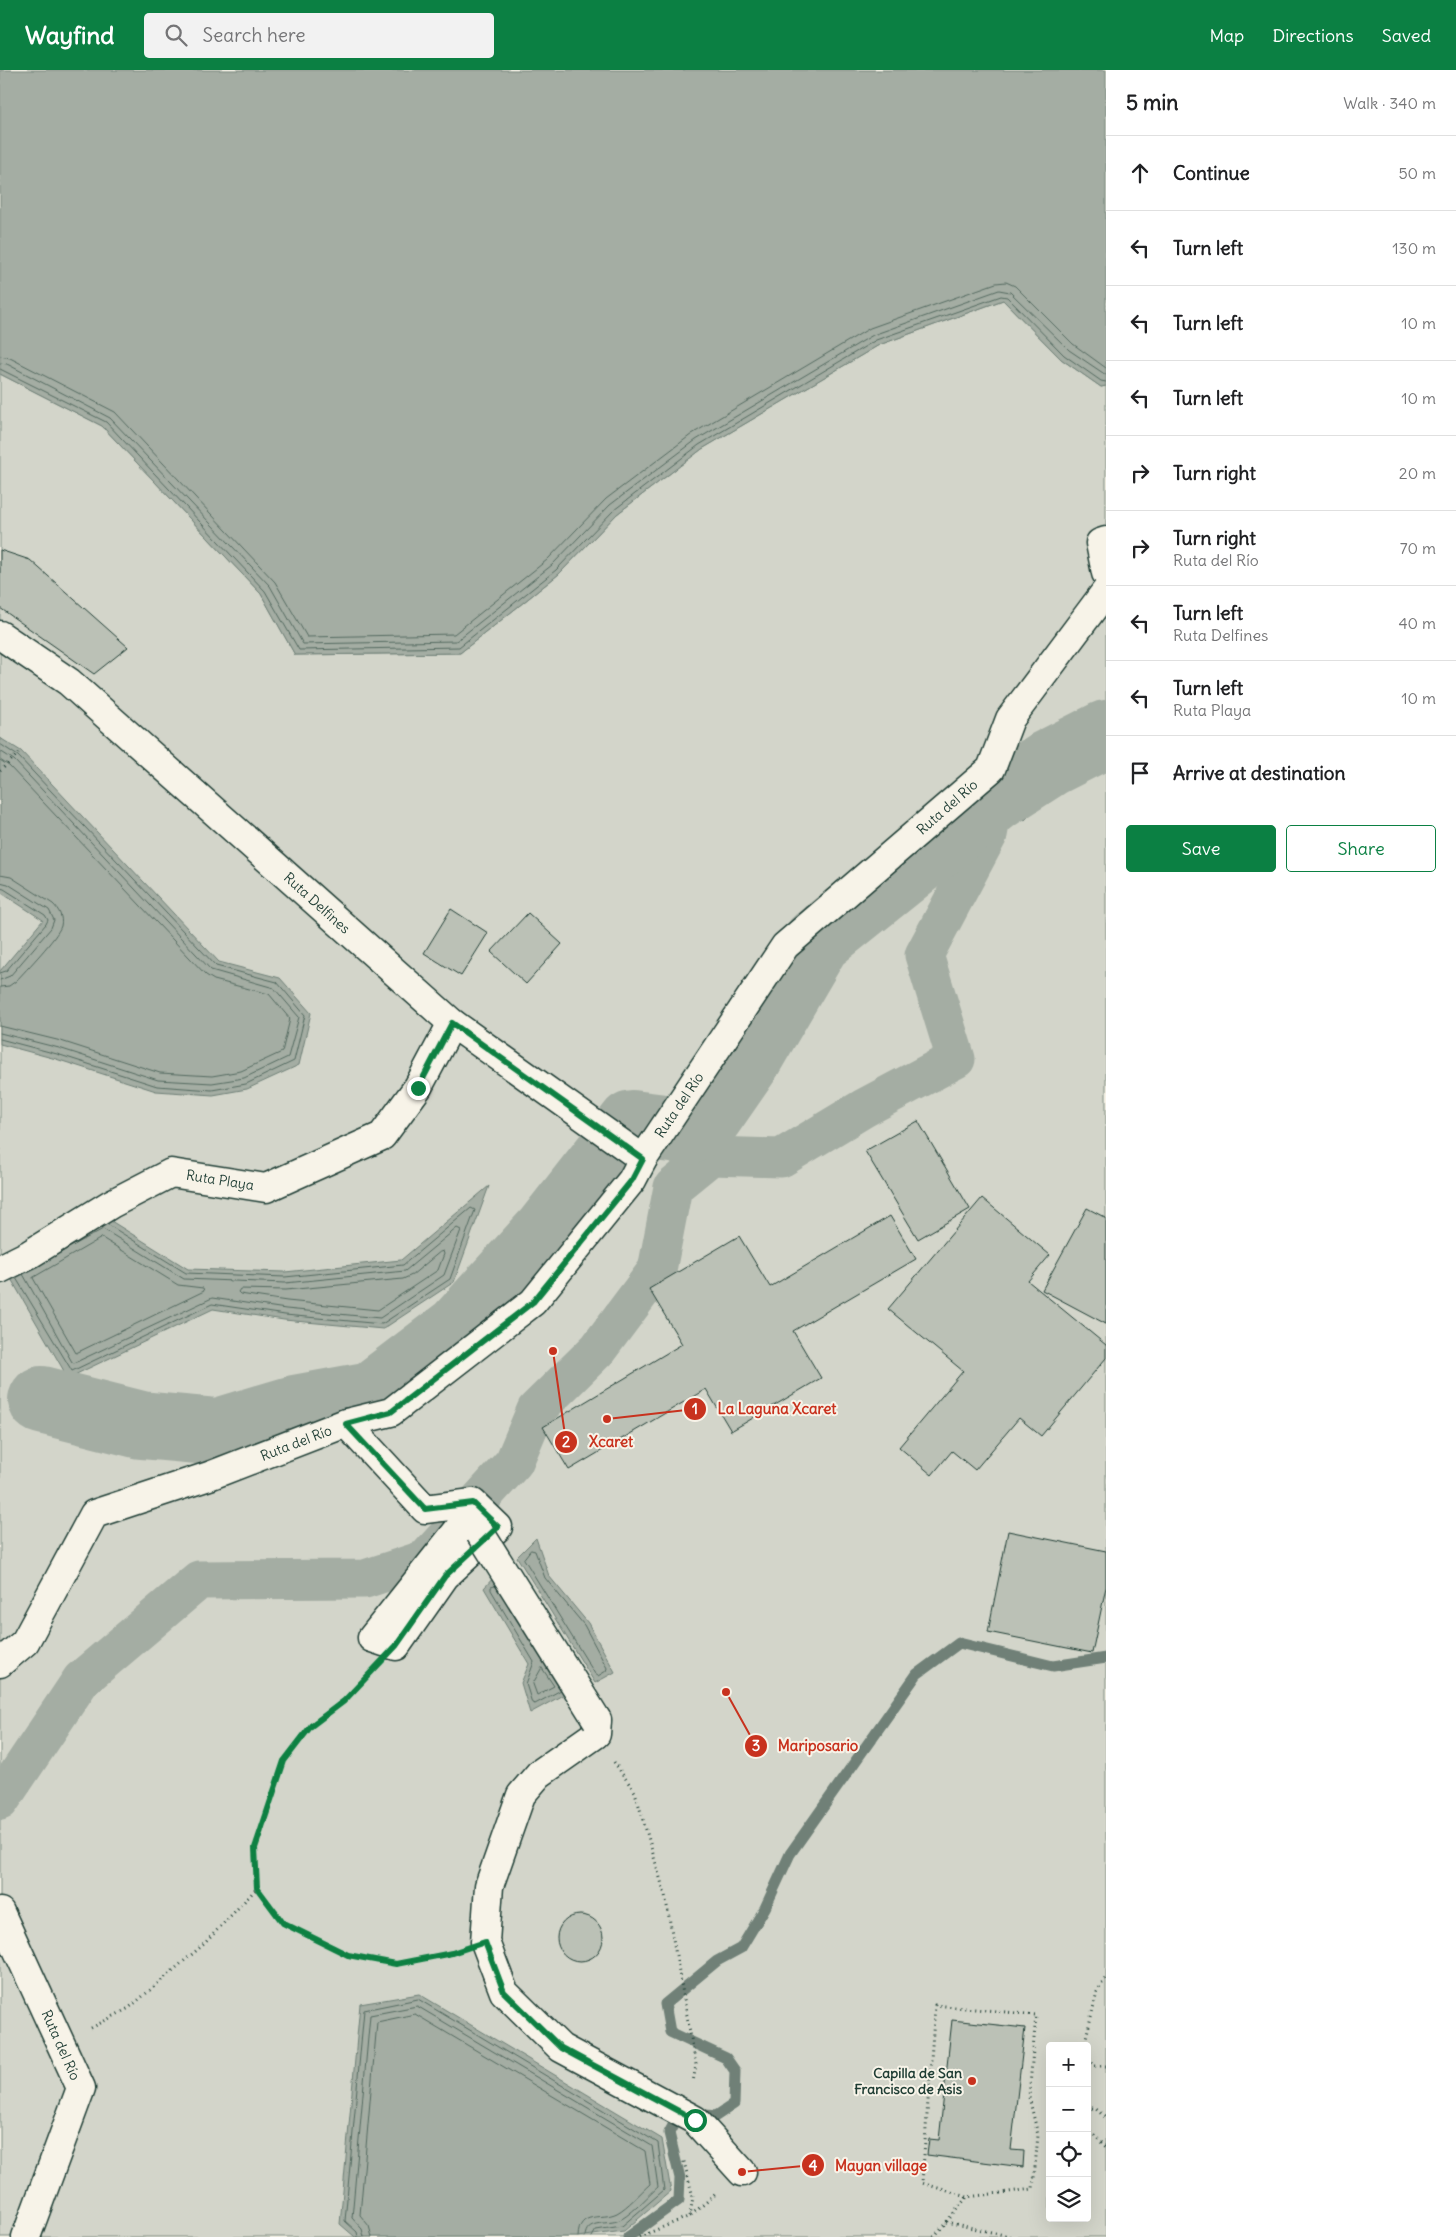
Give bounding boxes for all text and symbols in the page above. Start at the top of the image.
search box [144,13,494,58]
text: Wayfind [25,20,114,50]
icon: search [162,21,190,49]
text: Search here [202,23,306,47]
text: Map [1209,24,1244,47]
text: Directions [1272,24,1354,47]
text: Saved [1382,24,1431,47]
text: 5 min [1126,89,1178,116]
text: Walk · 340 m [1343,93,1436,113]
icon: ahead [1126,159,1154,187]
text: Continue [1173,161,1250,185]
text: 50 m [1398,163,1436,183]
icon: left [1126,234,1154,262]
text: Turn left [1173,236,1243,260]
text: 130 m [1392,238,1436,258]
icon: left [1126,309,1154,337]
text: Turn left [1173,311,1243,335]
text: 10 m [1401,313,1436,333]
icon: left [1126,384,1154,412]
text: Turn left [1173,386,1243,410]
text: 10 m [1401,388,1436,408]
icon: right [1126,459,1154,487]
text: Turn right [1173,461,1256,485]
text: 20 m [1399,463,1436,483]
text: Turn right [1173,526,1256,550]
icon: right [1126,534,1154,562]
text: 70 m [1400,538,1436,558]
text: Ruta del Río [1173,550,1259,570]
text: Turn left [1173,601,1243,625]
icon: left [1126,609,1154,637]
text: 40 m [1398,613,1436,633]
text: Ruta Delfines [1173,625,1268,645]
text: Turn left [1173,676,1243,700]
icon: left [1126,684,1154,712]
text: 10 m [1401,688,1436,708]
text: Ruta Playa [1173,700,1251,720]
icon: arrive [1126,759,1154,787]
text: Arrive at destination [1173,761,1346,785]
street label: Ruta del Río [913,775,981,838]
button: Save [1126,825,1276,872]
button: Share [1286,825,1436,872]
street label: Ruta Delfines [280,868,354,938]
street label: Ruta del Río [651,1069,708,1141]
route end [407,1077,430,1100]
street label: Ruta Playa [185,1166,255,1194]
callout: La Laguna Xcaret [682,1394,846,1424]
text: 1 [692,1399,698,1418]
text: La Laguna Xcaret [718,1399,837,1419]
street label: Ruta del Río [258,1421,334,1465]
callout: Xcaret [554,1427,643,1457]
text: 2 [562,1432,570,1451]
text: Xcaret [589,1432,634,1451]
callout: Mariposario [743,1731,869,1761]
text: 3 [752,1736,760,1755]
text: Mariposario [778,1736,859,1756]
street label: Ruta del Río [38,2007,85,2083]
map controls [1046,2042,1091,2222]
button: + [1046,2042,1091,2087]
place label: Capilla de San Francisco de Asis [854,2064,963,2098]
marker: Capilla de San Francisco de Asis [966,2075,978,2087]
button: − [1046,2087,1091,2132]
route start [684,2109,707,2132]
button: locate [1046,2132,1091,2177]
callout: Mayan village [800,2150,938,2180]
text: 4 [809,2156,818,2175]
text: Mayan village [835,2156,927,2176]
button: layers [1046,2177,1091,2222]

